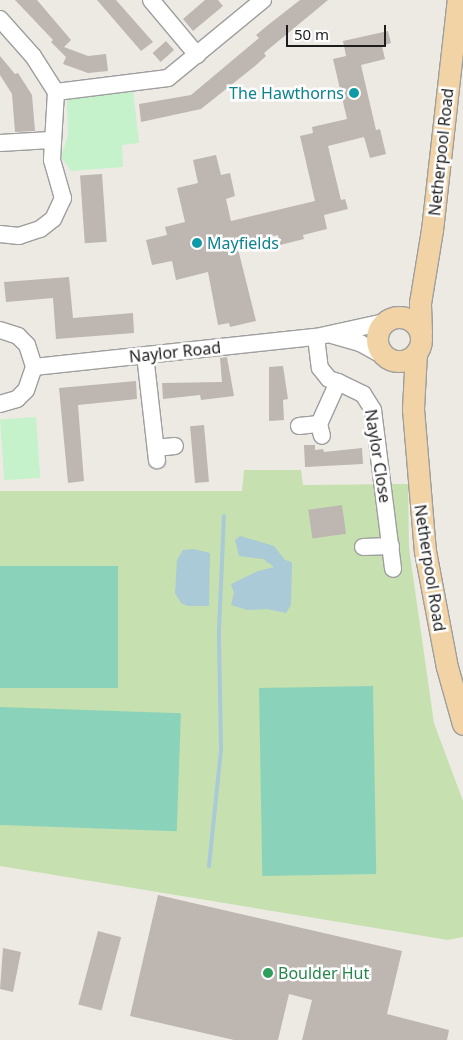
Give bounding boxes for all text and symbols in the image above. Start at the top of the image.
scale bar [288,15,388,47]
text: 50 m [294,24,329,44]
place label: The Hawthorns [229,83,344,103]
marker: The Hawthorns [348,87,360,99]
street label: Netherpool Road [425,87,457,217]
place label: Mayfields [207,233,279,253]
marker: Mayfields [191,237,203,249]
street label: Naylor Road [128,338,222,366]
street label: Naylor Close [361,408,395,504]
street label: Netherpool Road [410,503,450,633]
place label: Boulder Hut [278,963,369,983]
marker: Boulder Hut [262,967,274,979]

